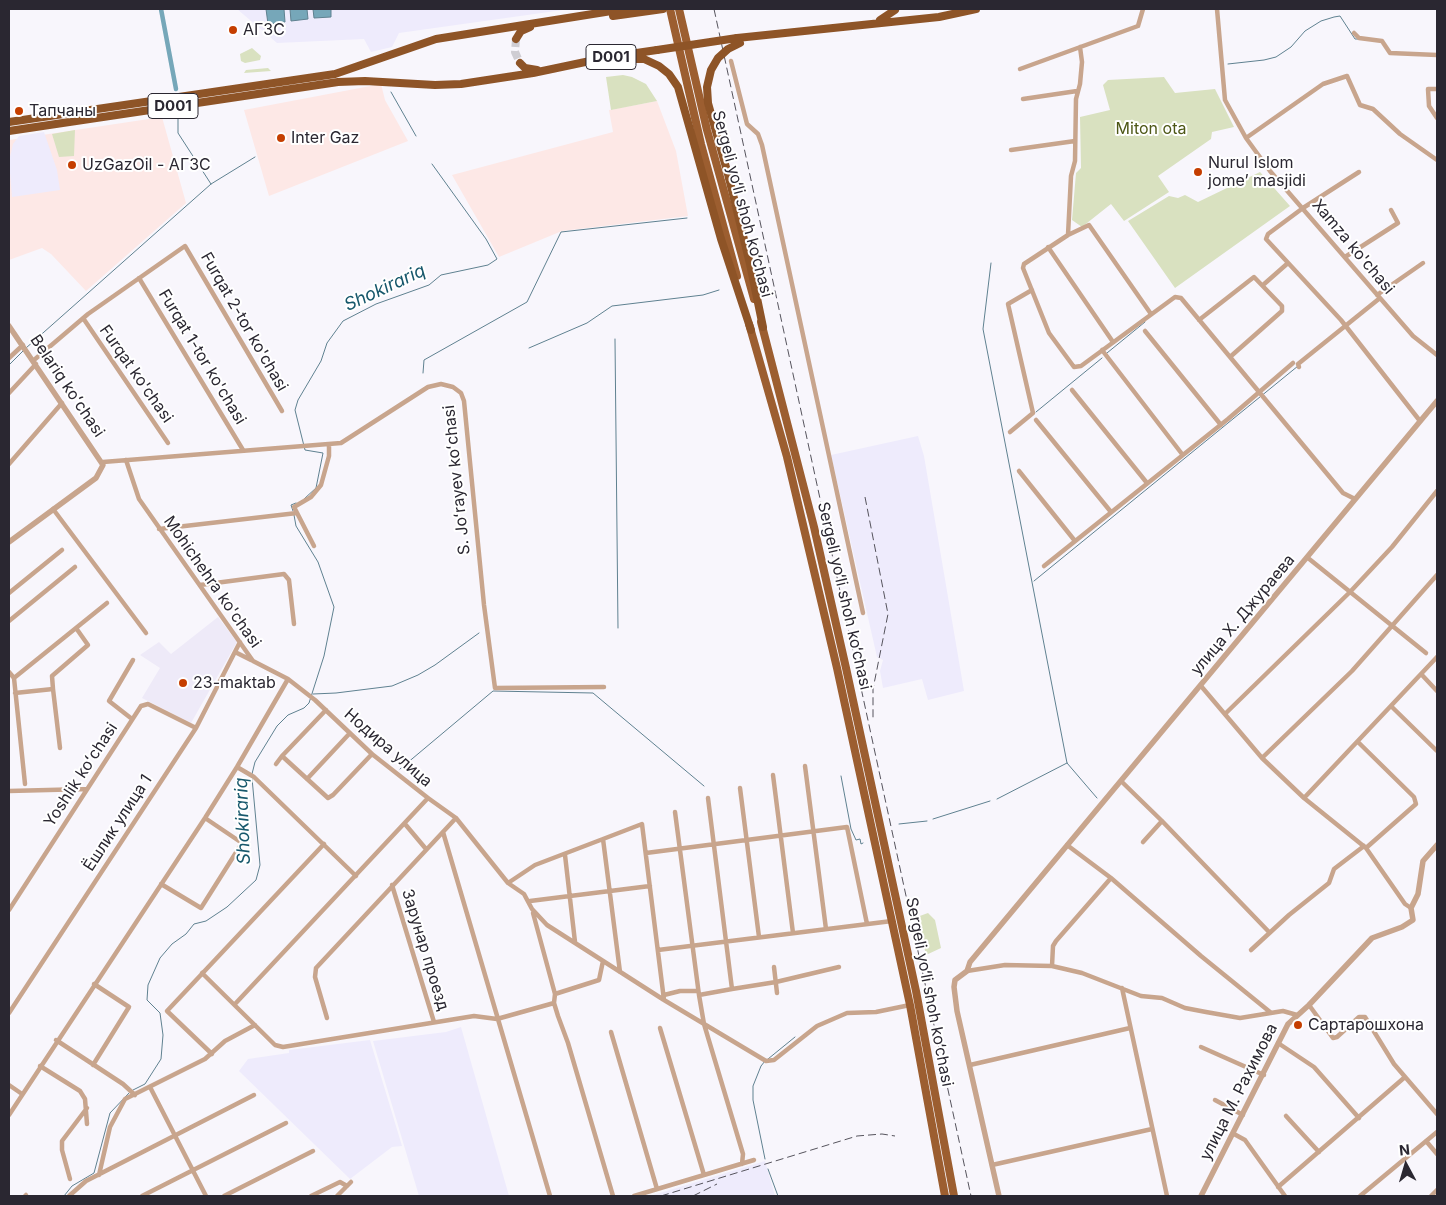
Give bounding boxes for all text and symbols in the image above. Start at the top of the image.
place label: АГЗС [243,20,285,40]
marker: АГЗС [227,24,239,36]
road number: D001 [586,44,636,70]
road number: D001 [148,94,198,118]
place label: Тапчаны [29,101,96,121]
marker: Тапчаны [13,105,25,117]
street label: Sergeli yo‘li shoh ko‘chasi [708,109,776,299]
park label: Miton ota [1116,119,1186,139]
place label: Inter Gaz [291,128,359,148]
marker: Inter Gaz [275,132,287,144]
place label: Nurul Islom jome’ masjidi [1208,153,1306,191]
place label: UzGazOil - АГЗС [82,155,211,175]
marker: UzGazOil - АГЗС [66,159,78,171]
marker: Nurul Islom jome’ masjidi [1192,166,1204,178]
street label: Xamza ko'chasi [1308,196,1398,298]
street label: Furqat 2-tor ko'chasi [196,249,292,395]
water label: Shokirariq [341,260,429,316]
street label: Furqat 1-tor ko'chasi [154,286,250,428]
street label: Furqat ko'chasi [95,321,177,427]
street label: Belariq koʻchasi [26,331,108,441]
street label: S. Joʻrayev koʻchasi [440,404,474,556]
street label: Sergeli yo‘li shoh ko‘chasi [813,500,875,692]
street label: Mohichehra ko'chasi [159,512,265,652]
street label: улица Х. Джураева [1187,551,1299,679]
place label: 23-maktab [193,673,276,693]
marker: 23-maktab [177,677,189,689]
street label: Нодира улица [340,705,436,791]
street label: Yoshlik koʻchasi [40,719,122,831]
street label: Ёшлик улица 1 [80,771,156,875]
water label: Shokirariq [231,777,255,865]
street label: Зарунар проезд [397,887,453,1013]
street label: Sergeli yo‘li shoh ko‘chasi [901,896,957,1088]
place label: Сартарошхона [1308,1015,1424,1035]
marker: Сартарошхона [1292,1019,1304,1031]
street label: улица М. Рахимова [1196,1020,1282,1164]
north arrow [1381,1140,1431,1190]
text: N [1398,1141,1411,1159]

